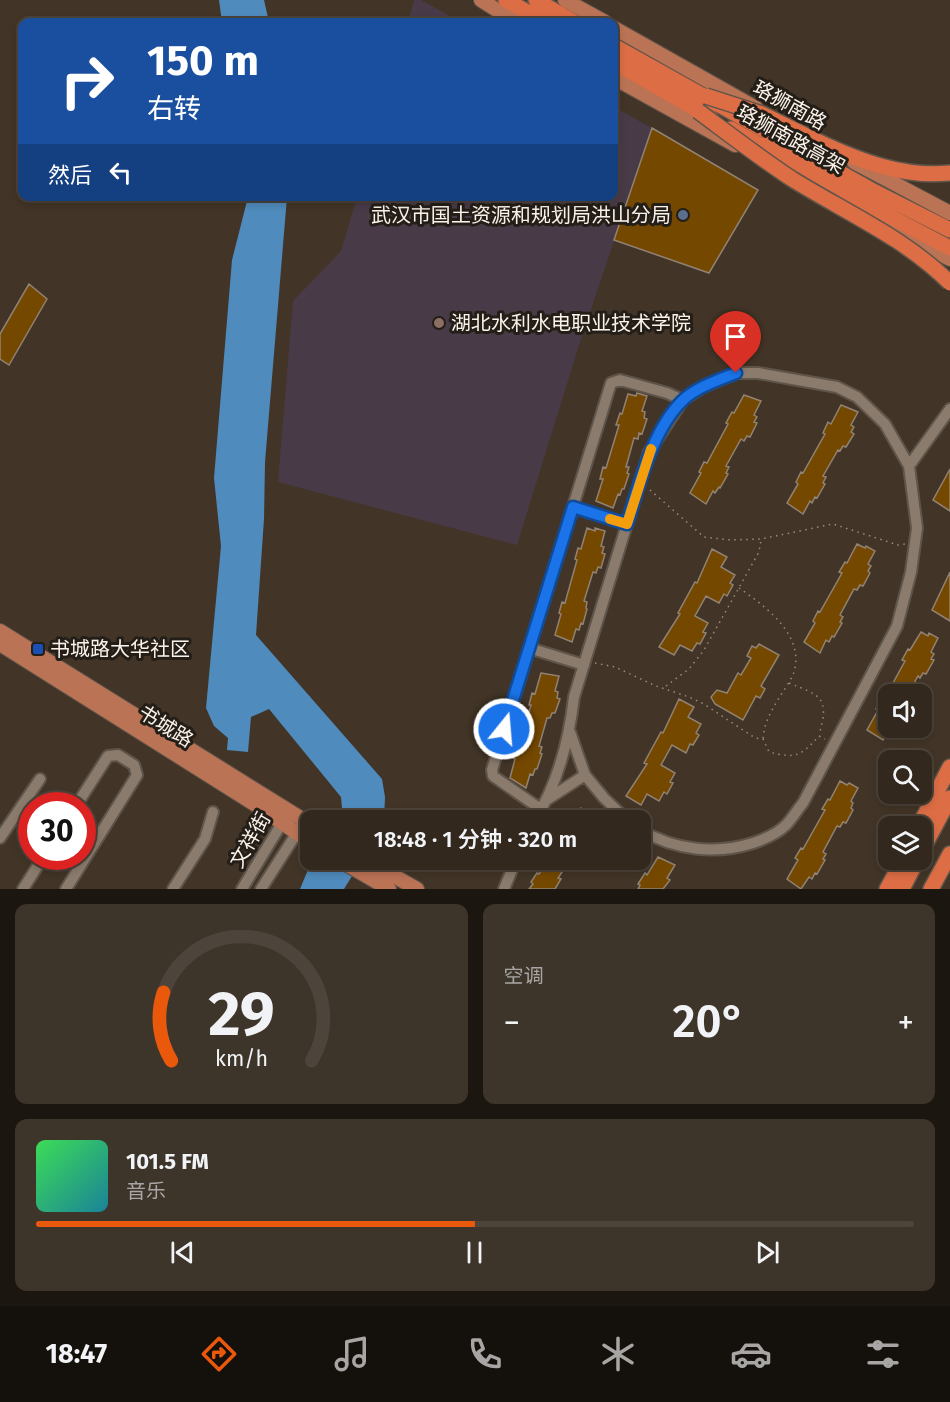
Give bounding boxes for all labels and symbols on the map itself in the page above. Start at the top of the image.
street label: 珞狮南路 [749,75,831,135]
street label: 珞狮南路高架 [733,99,849,179]
place label: 武汉市国土资源和规划局洪山分局 [371,203,671,227]
marker: 武汉市国土资源和规划局洪山分局 [676,208,690,222]
place label: 湖北水利水电职业技术学院 [451,311,691,335]
pin [710,311,761,373]
marker: 湖北水利水电职业技术学院 [432,316,446,330]
place label: 书城路大华社区 [50,637,190,661]
marker: 书城路大华社区 [31,642,45,656]
position arrow [472,697,536,761]
street label: 书城路 [134,700,198,752]
speed limit sign: 30 [18,792,96,870]
street label: 文祥街 [225,808,275,872]

